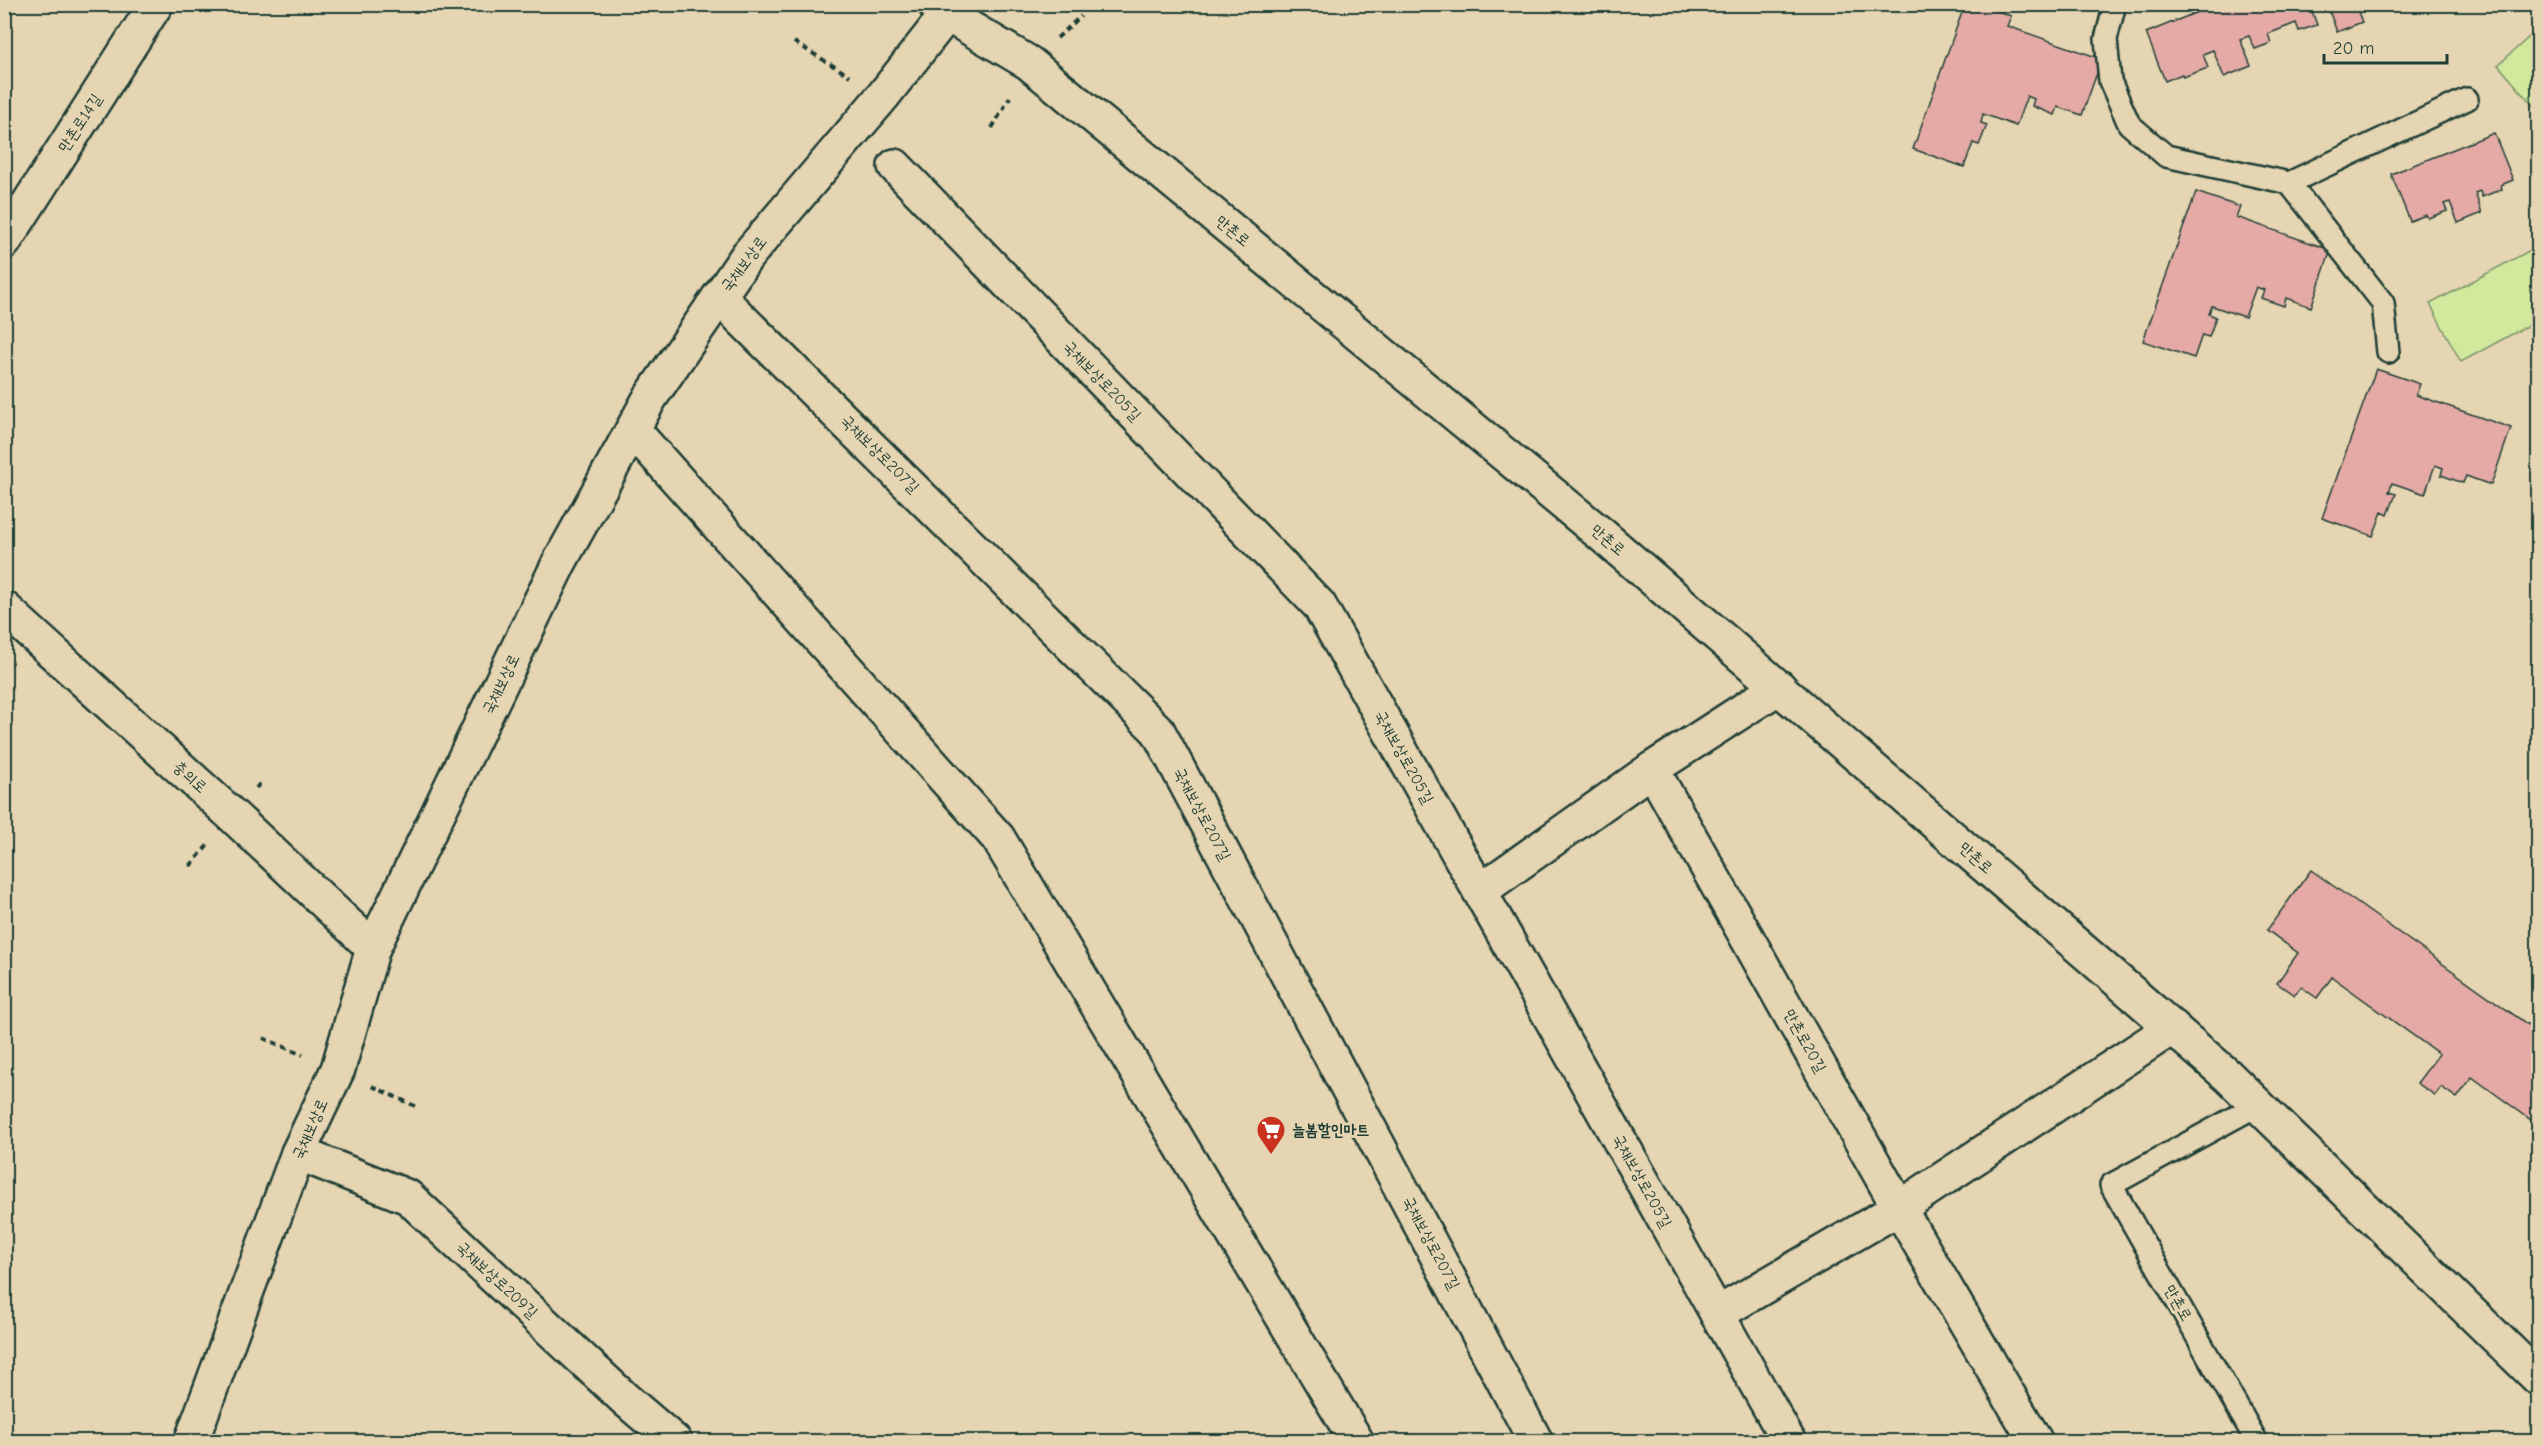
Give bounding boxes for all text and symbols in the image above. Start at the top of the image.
scale bar [2324,27,2447,65]
text: 20 m [2333,38,2374,59]
street label: 만촌로14길 [55,91,105,155]
street label: 만촌로 [1212,212,1254,250]
street label: 국채보상로 [717,233,771,295]
street label: 국채보상로205길 [1059,337,1145,425]
street label: 국채보상로207길 [837,411,923,497]
street label: 만촌로 [1587,521,1629,559]
street label: 국채보상로 [479,651,523,717]
street label: 국채보상로205길 [1371,707,1437,807]
street label: 충의로 [170,757,210,797]
street label: 국채보상로207길 [1170,764,1234,864]
street label: 만촌로 [1956,839,1996,877]
street label: 만촌로20길 [1780,1006,1830,1076]
street label: 국채보상로 [289,1096,331,1162]
supermarket icon: 늘봄할인마트 [1255,1114,1287,1156]
place label: 늘봄할인마트 [1292,1121,1369,1139]
street label: 국채보상로205길 [1609,1131,1675,1231]
street label: 국채보상로207길 [1399,1193,1463,1293]
street label: 국채보상로209길 [453,1238,541,1322]
street label: 만촌로 [2161,1282,2195,1324]

